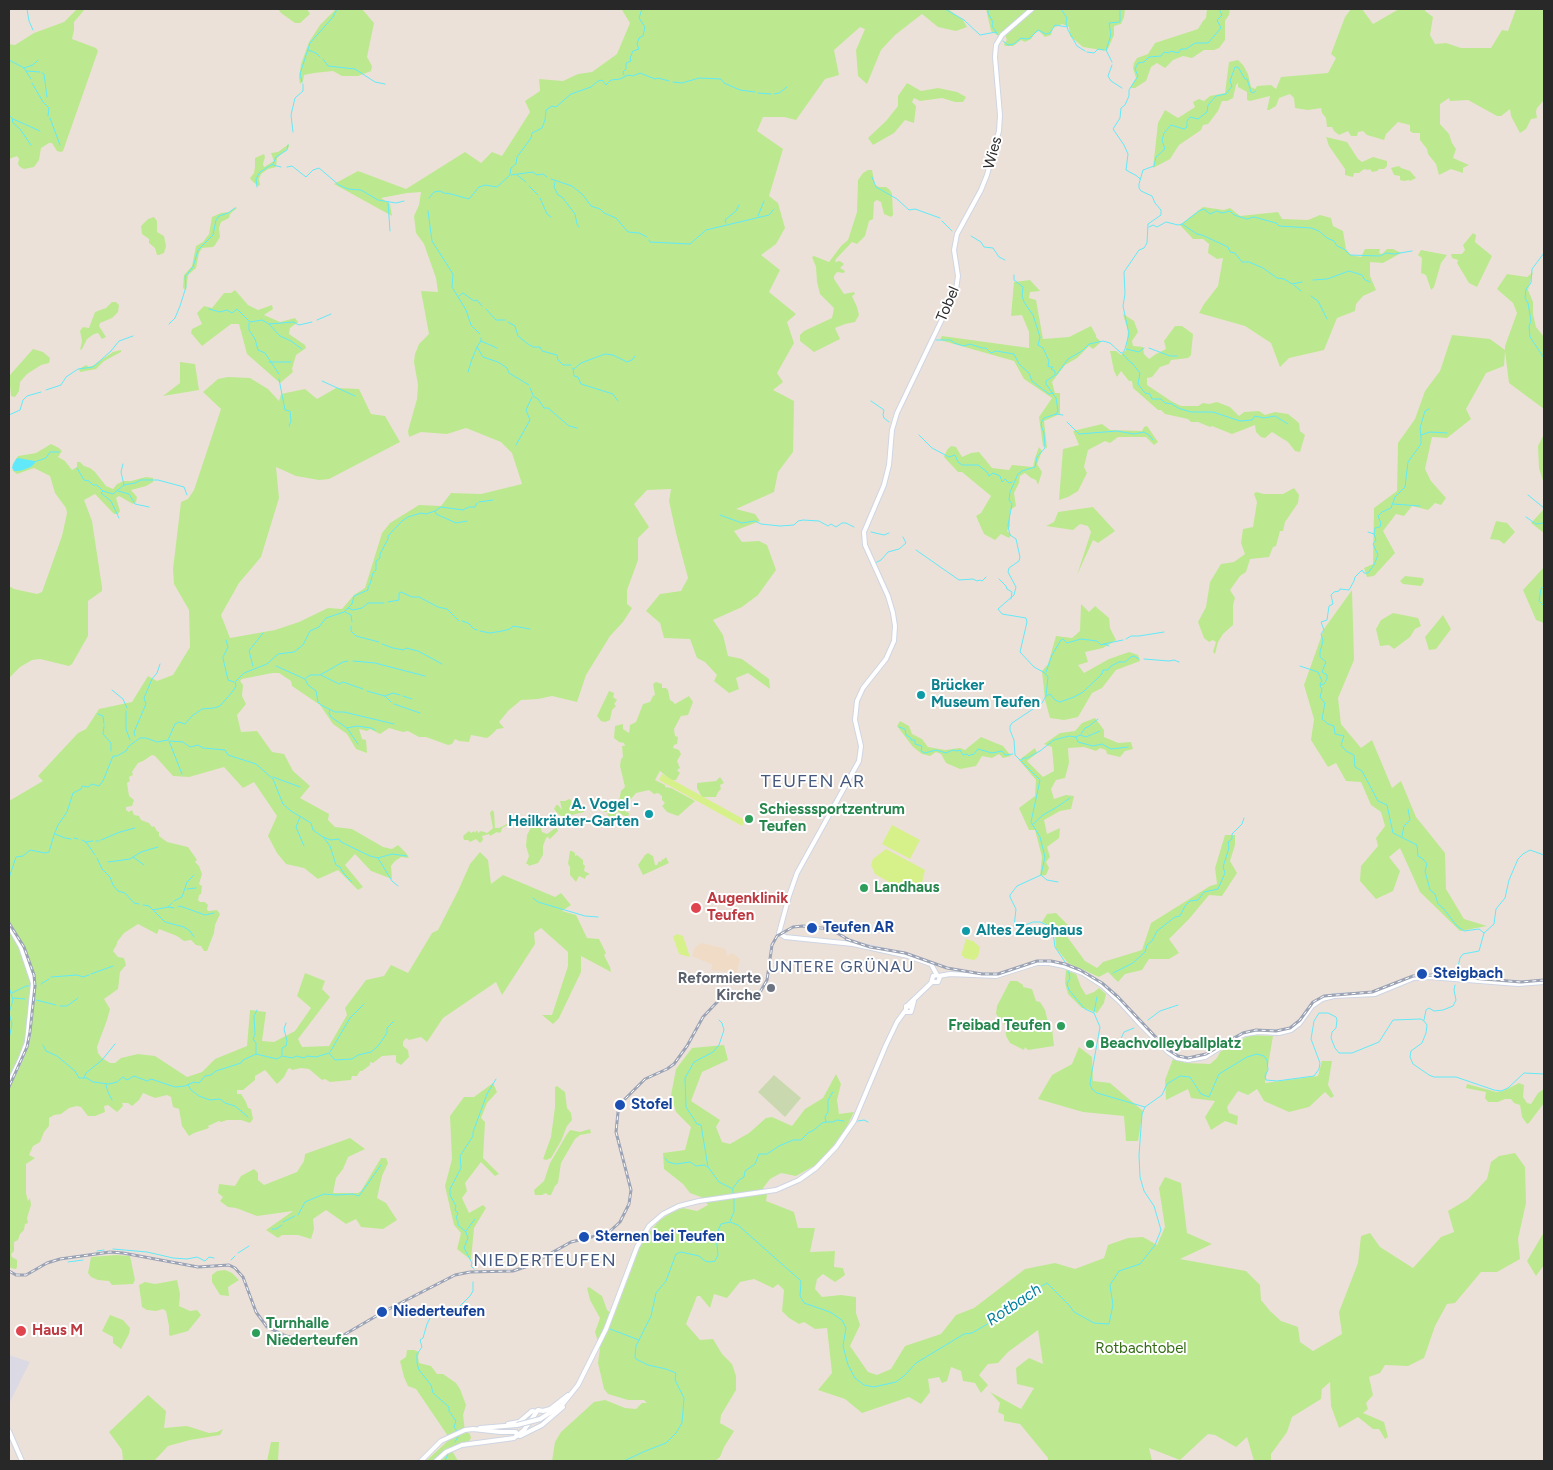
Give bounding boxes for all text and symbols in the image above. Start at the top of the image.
street label: Wies [980,135,1006,171]
street label: Tobel [933,284,963,324]
place label: Brücker Museum Teufen [931,677,1040,712]
marker: Brücker Museum Teufen [915,689,927,701]
district label: TEUFEN AR [760,771,866,793]
place label: A. Vogel - Heilkräuter-Garten [508,796,639,831]
place label: Schiesssportzentrum Teufen [759,801,905,836]
marker: A. Vogel - Heilkräuter-Garten [643,808,655,820]
marker: Schiesssportzentrum Teufen [743,813,755,825]
place label: Landhaus [874,879,940,897]
marker: Landhaus [858,882,870,894]
place label: Augenklinik Teufen [707,890,788,925]
marker: Augenklinik Teufen [689,901,703,915]
place label: Teufen AR [823,919,894,937]
marker: Teufen AR [805,921,819,935]
place label: Altes Zeughaus [976,922,1083,940]
marker: Altes Zeughaus [960,925,972,937]
district label: UNTERE GRÜNAU [766,957,916,977]
place label: Steigbach [1433,965,1503,983]
marker: Steigbach [1415,967,1429,981]
place label: Reformierte Kirche [678,970,761,1005]
marker: Reformierte Kirche [765,982,777,994]
place label: Freibad Teufen [948,1017,1051,1035]
marker: Freibad Teufen [1055,1020,1067,1032]
place label: Beachvolleyballplatz [1100,1035,1241,1053]
marker: Beachvolleyballplatz [1084,1038,1096,1050]
place label: Stofel [631,1096,672,1114]
marker: Stofel [613,1098,627,1112]
place label: Sternen bei Teufen [595,1228,725,1246]
marker: Sternen bei Teufen [577,1230,591,1244]
district label: NIEDERTEUFEN [472,1250,618,1272]
water label: Rotbach [983,1280,1045,1330]
place label: Niederteufen [393,1303,485,1321]
marker: Niederteufen [375,1305,389,1319]
place label: Turnhalle Niederteufen [266,1315,358,1350]
place label: Haus M [32,1322,83,1340]
marker: Haus M [14,1324,28,1338]
marker: Turnhalle Niederteufen [250,1327,262,1339]
park label: Rotbachtobel [1095,1340,1187,1358]

